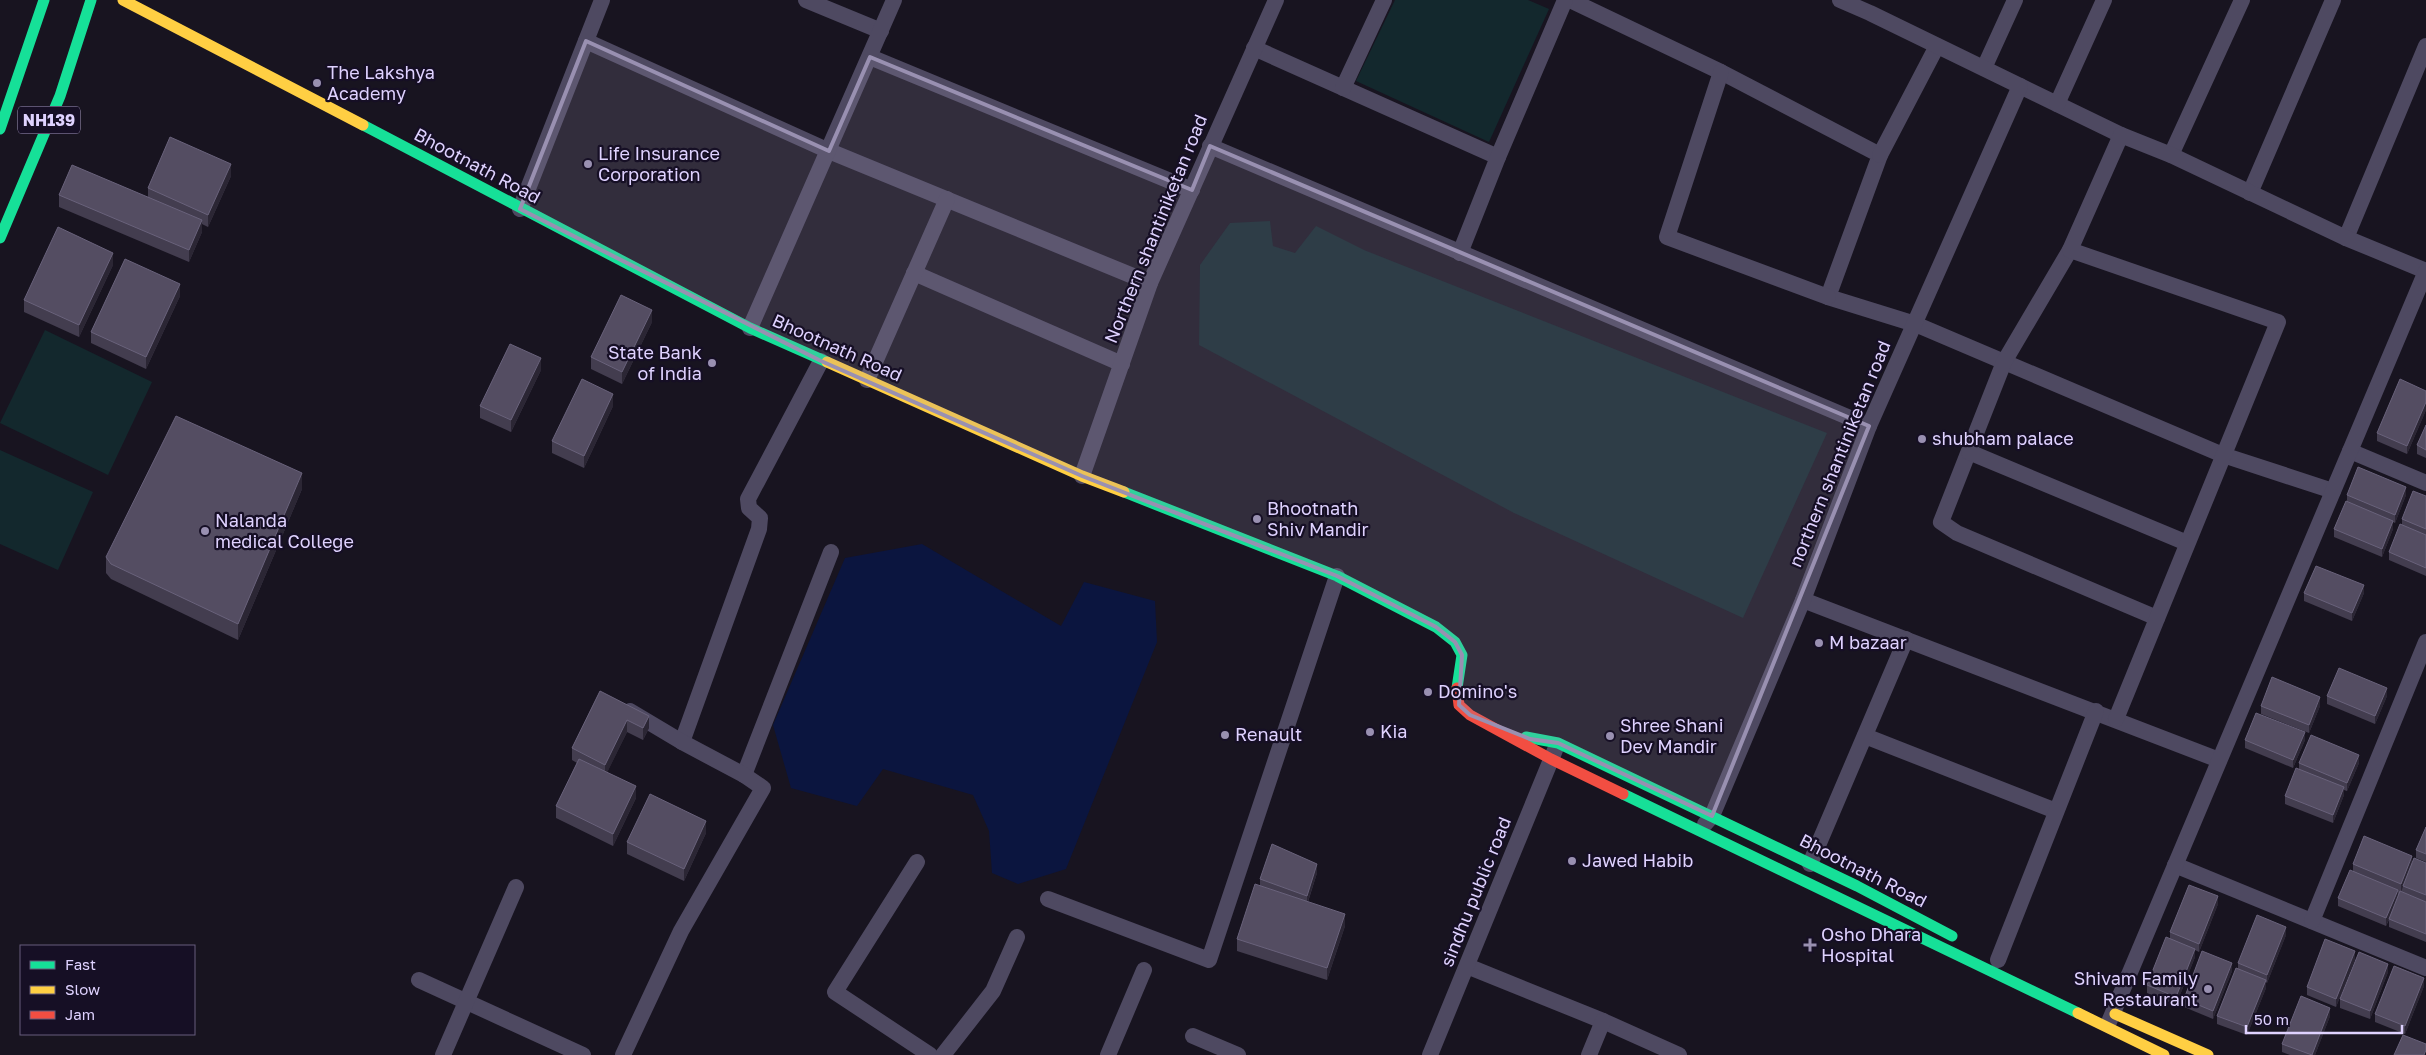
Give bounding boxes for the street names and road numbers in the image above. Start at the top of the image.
road number: NH139 [18,106,80,134]
street label: Northern shantiniketan road [1099,111,1211,346]
street label: Bhootnath Road [411,123,544,208]
street label: Bhootnath Road [769,309,906,386]
street label: northern shantiniketan road [1784,337,1895,570]
street label: sindhu public road [1435,813,1515,970]
street label: Bhootnath Road [1796,829,1931,912]

